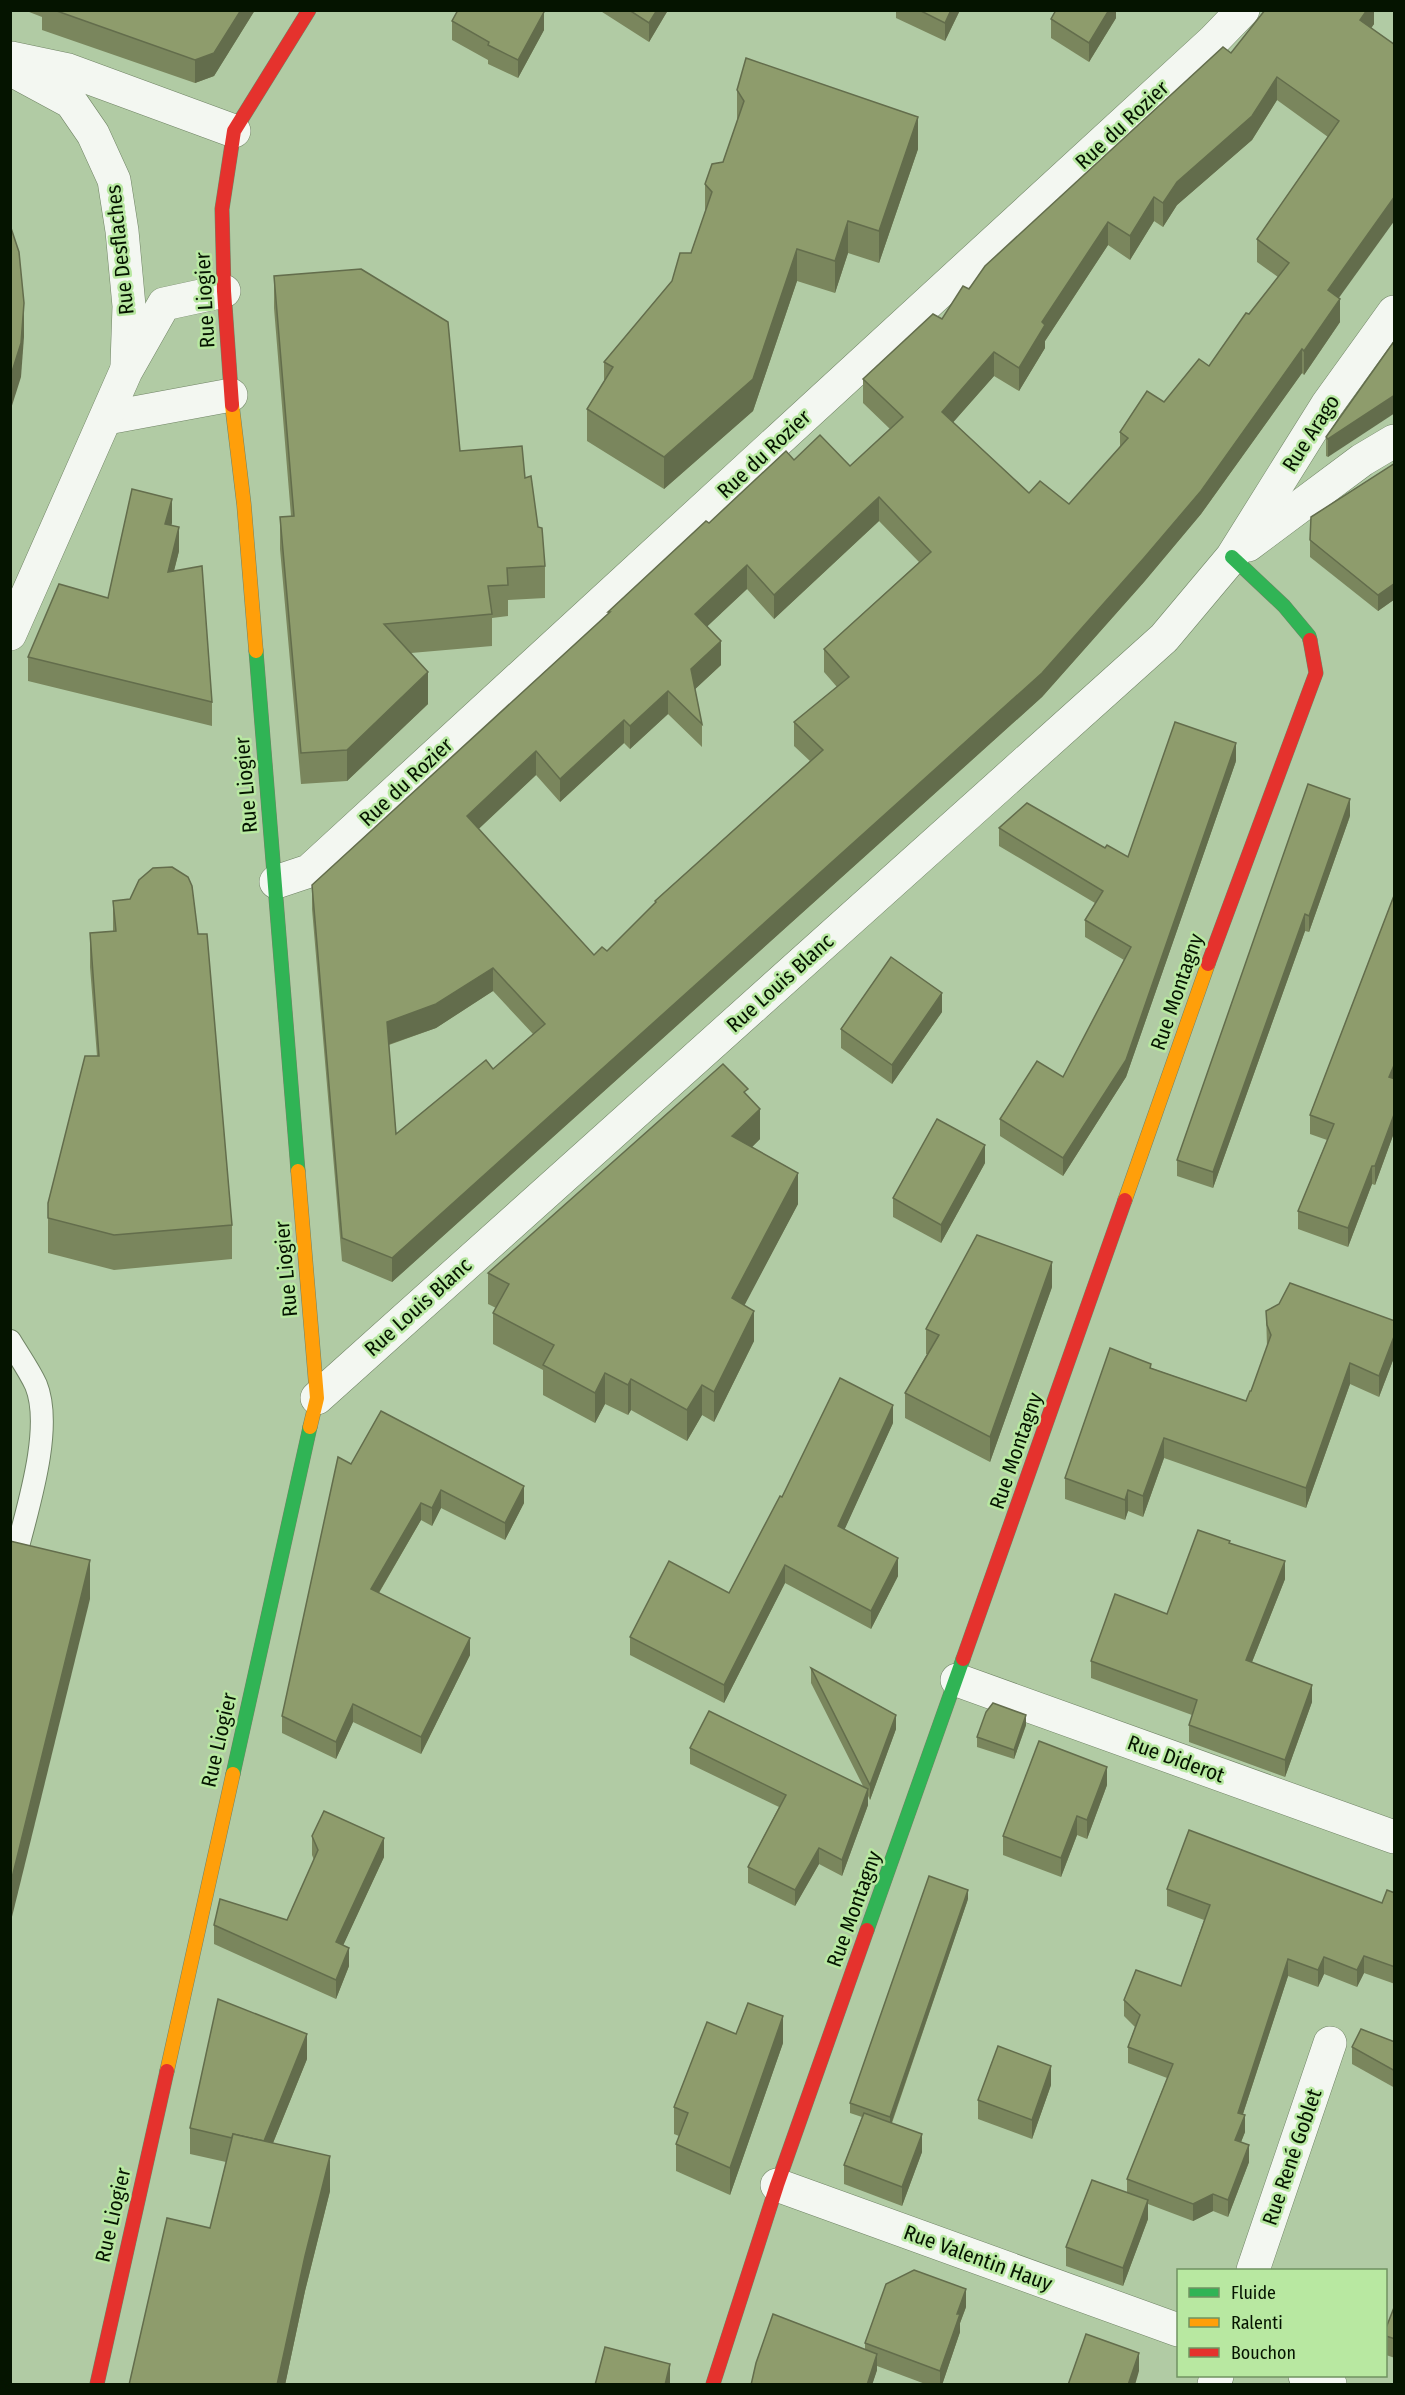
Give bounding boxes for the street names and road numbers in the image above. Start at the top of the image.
street label: Rue du Rozier [1070,75,1175,175]
street label: Rue Desflaches [100,184,140,316]
street label: Rue Liogier [189,251,221,349]
street label: Rue Arago [1277,390,1345,476]
street label: Rue du Rozier [712,404,817,504]
street label: Rue du Rozier [354,732,459,832]
street label: Rue Liogier [229,735,263,834]
street label: Rue Louis Blanc [721,928,839,1038]
street label: Rue Montagny [1145,930,1209,1054]
street label: Rue Liogier [269,1219,303,1318]
street label: Rue Louis Blanc [359,1252,477,1362]
street label: Rue Montagny [984,1389,1048,1513]
street label: Rue Liogier [196,1690,243,1790]
street label: Rue Diderot [1124,1729,1228,1789]
street label: Rue Montagny [821,1847,887,1971]
street label: Rue René Goblet [1257,2085,1328,2229]
street label: Rue Liogier [90,2165,137,2265]
street label: Rue Valentin Hauy [900,2219,1056,2297]

